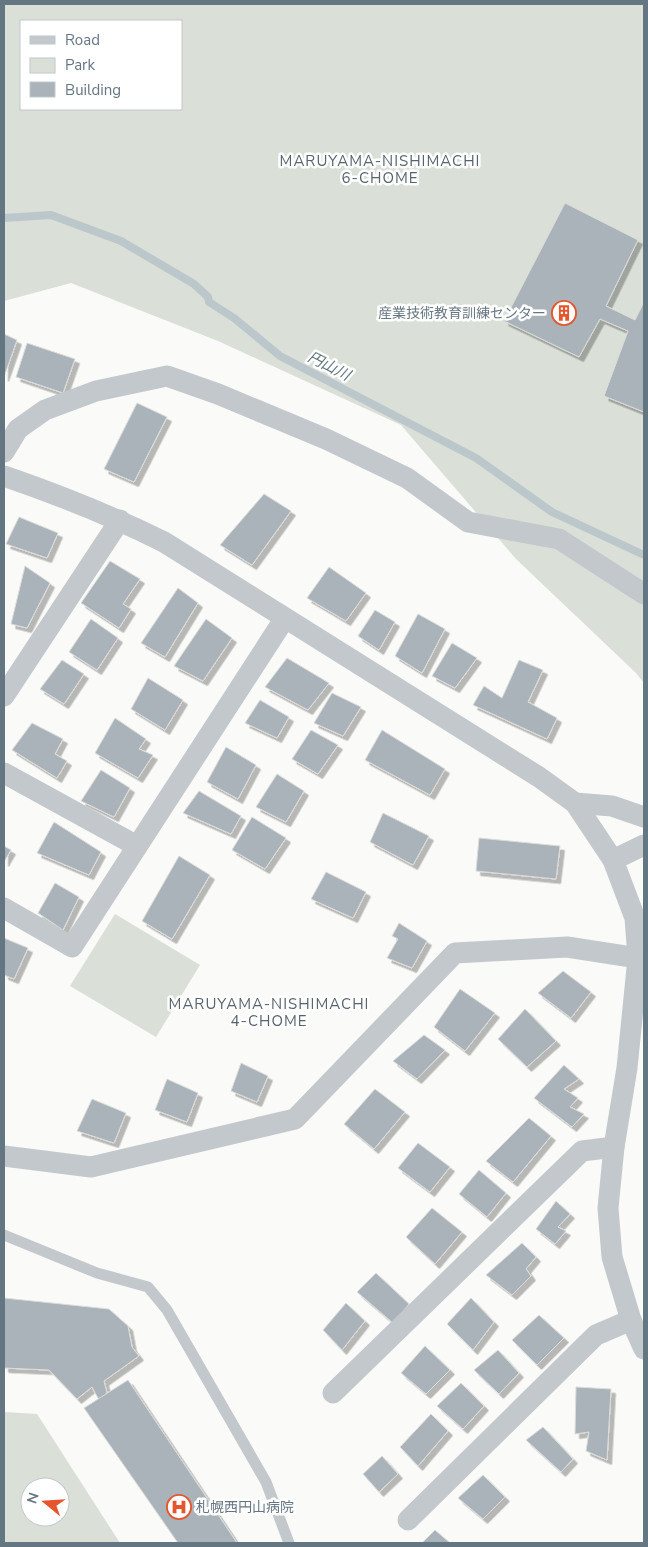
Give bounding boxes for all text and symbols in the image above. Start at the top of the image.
legend [20,20,182,110]
text: Road [65,30,100,50]
text: Park [65,55,95,75]
text: Building [65,80,121,100]
district label: MARUYAMA-NISHIMACHI 6-CHOME [280,151,480,188]
building icon: 産業技術教育訓練センター [551,300,577,326]
place label: 産業技術教育訓練センター [378,304,546,323]
water label: 円山川 [304,347,355,386]
district label: MARUYAMA-NISHIMACHI 4-CHOME [169,994,369,1031]
north arrow [20,1477,70,1527]
text: N [22,1490,44,1506]
hospital icon: 札幌西円山病院 [166,1494,192,1520]
place label: 札幌西円山病院 [196,1498,294,1517]

